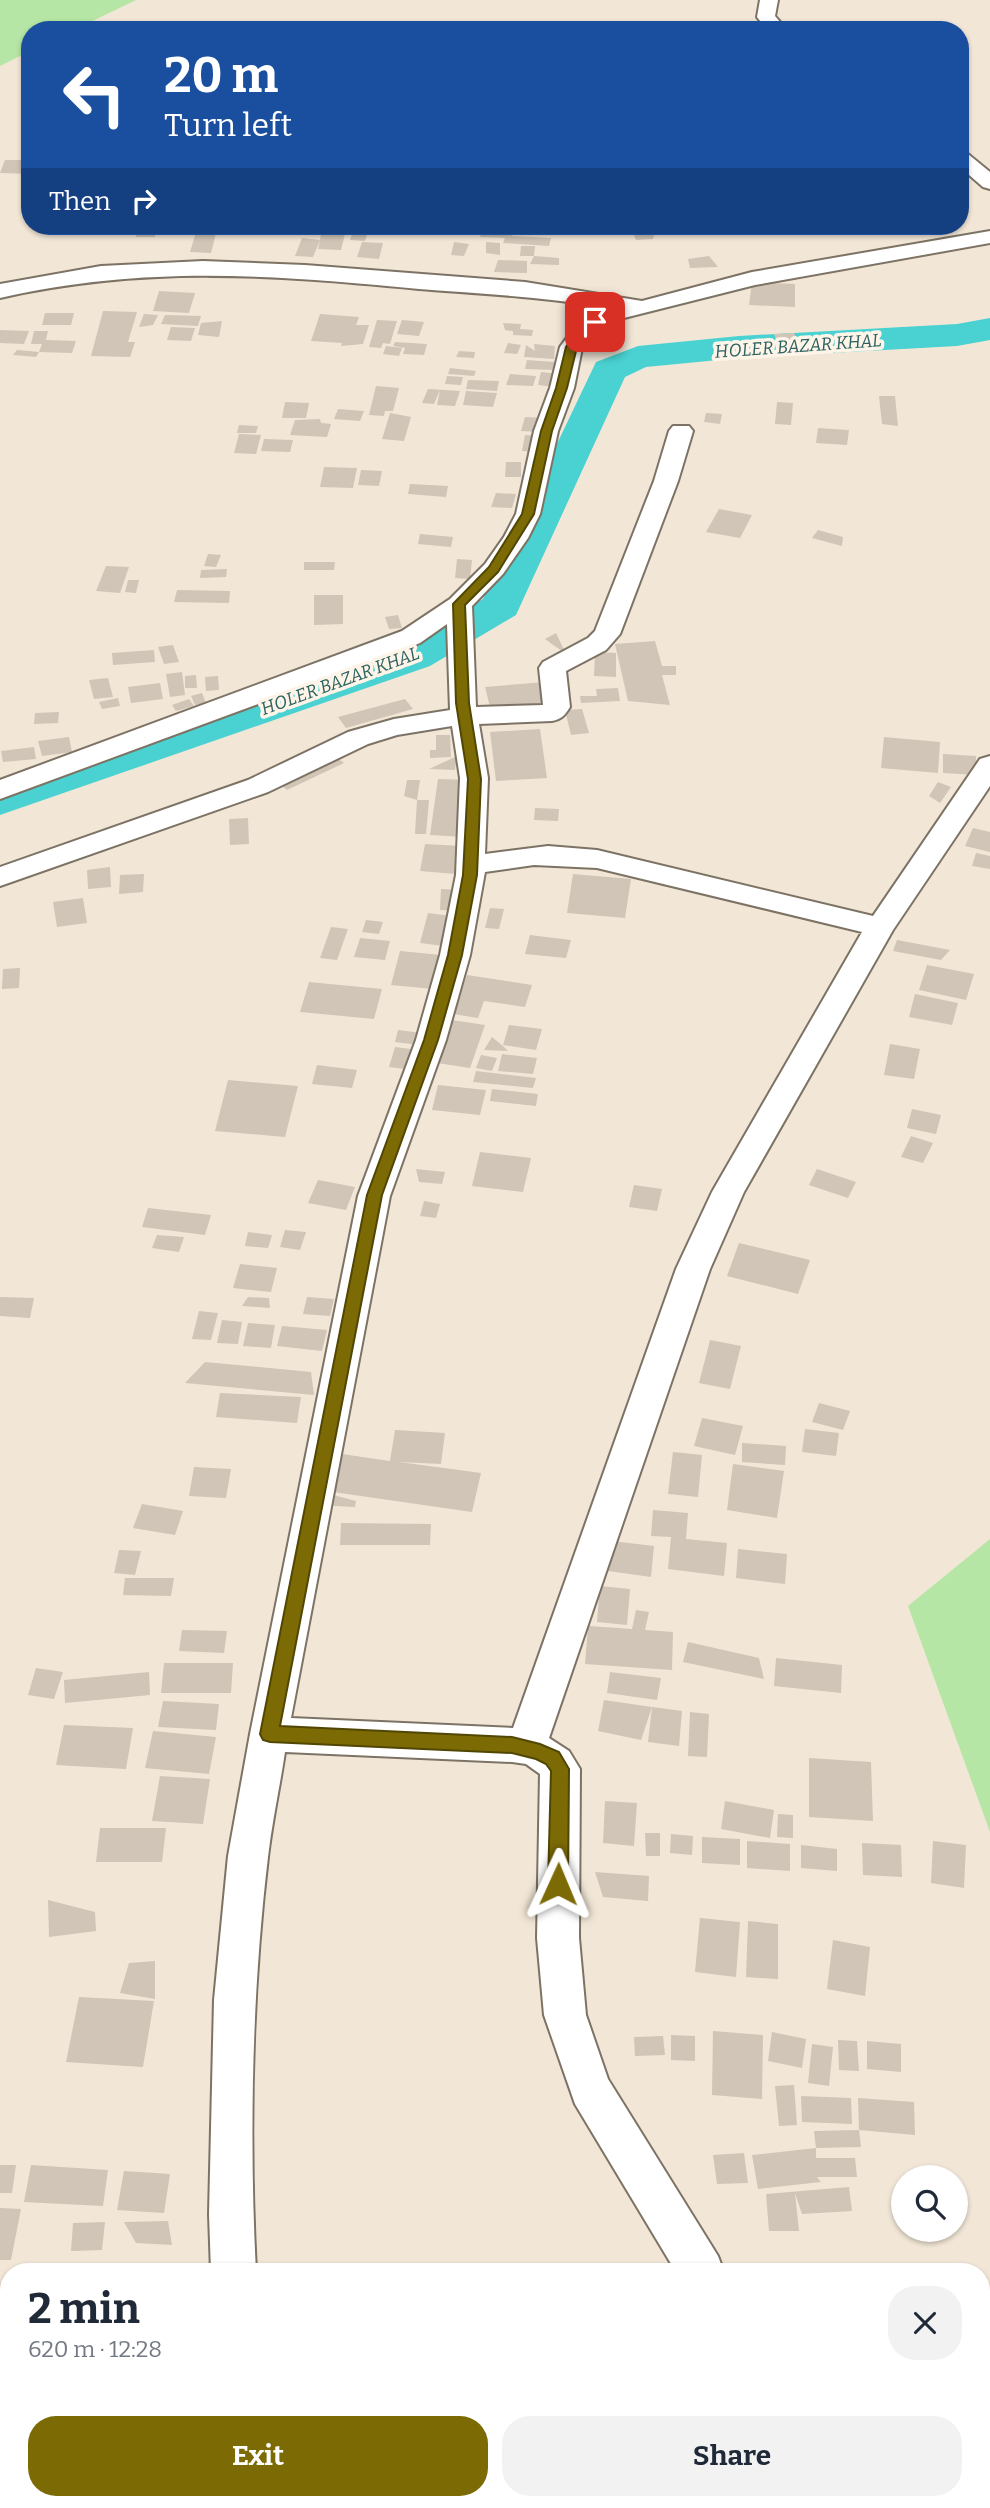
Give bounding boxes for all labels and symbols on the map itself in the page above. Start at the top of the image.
pin [565,292,625,352]
water label: HOLER BAZAR KHAL [714,329,882,363]
water label: HOLER BAZAR KHAL [258,642,422,720]
position arrow [521,1847,595,1921]

